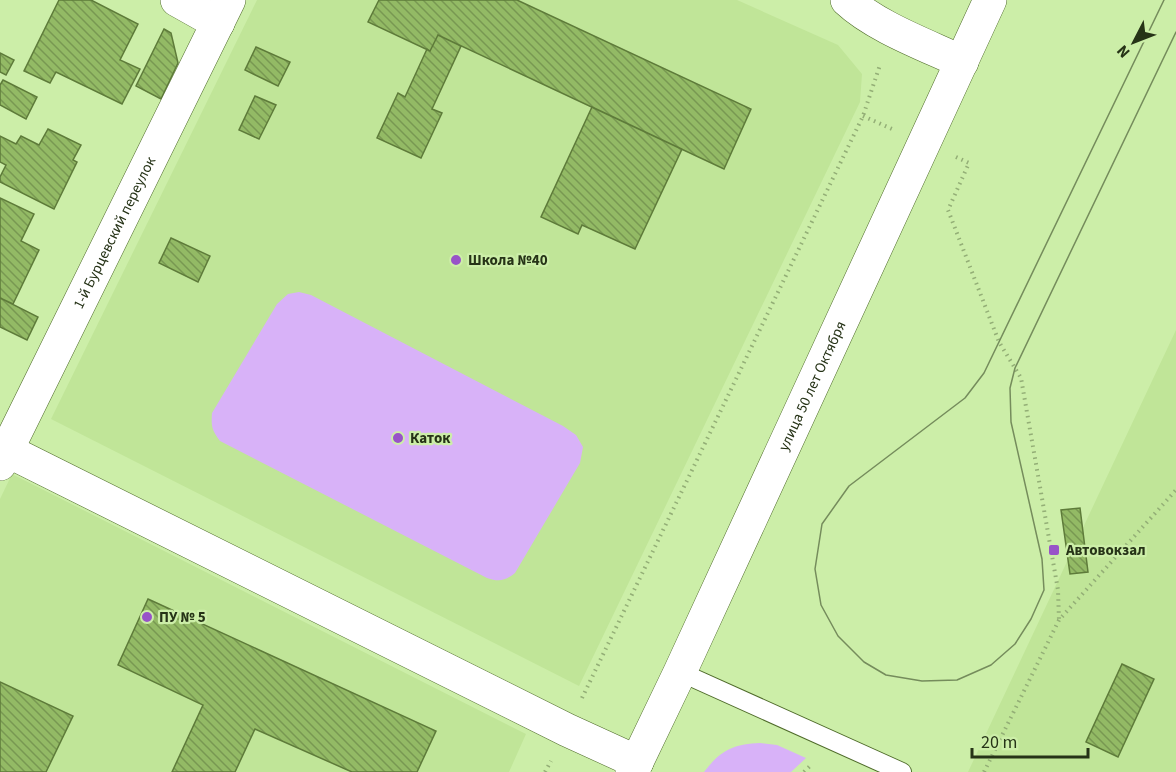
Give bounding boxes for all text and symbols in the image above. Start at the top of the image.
north arrow [1104,12,1164,72]
text: N [1112,40,1135,63]
street label: 1-й Бурцевский переулок [68,152,161,312]
place label: Школа №40 [468,250,548,271]
marker: Школа №40 [449,253,463,267]
street label: улица 50 лет Октября [773,318,851,454]
place label: Каток [410,428,451,449]
marker: Каток [391,431,405,445]
place label: Автовокзал [1065,540,1146,561]
marker: Автовокзал [1047,543,1061,557]
place label: ПУ № 5 [159,607,206,628]
marker: ПУ № 5 [140,610,154,624]
scale bar [972,721,1088,759]
text: 20 m [981,730,1017,755]

